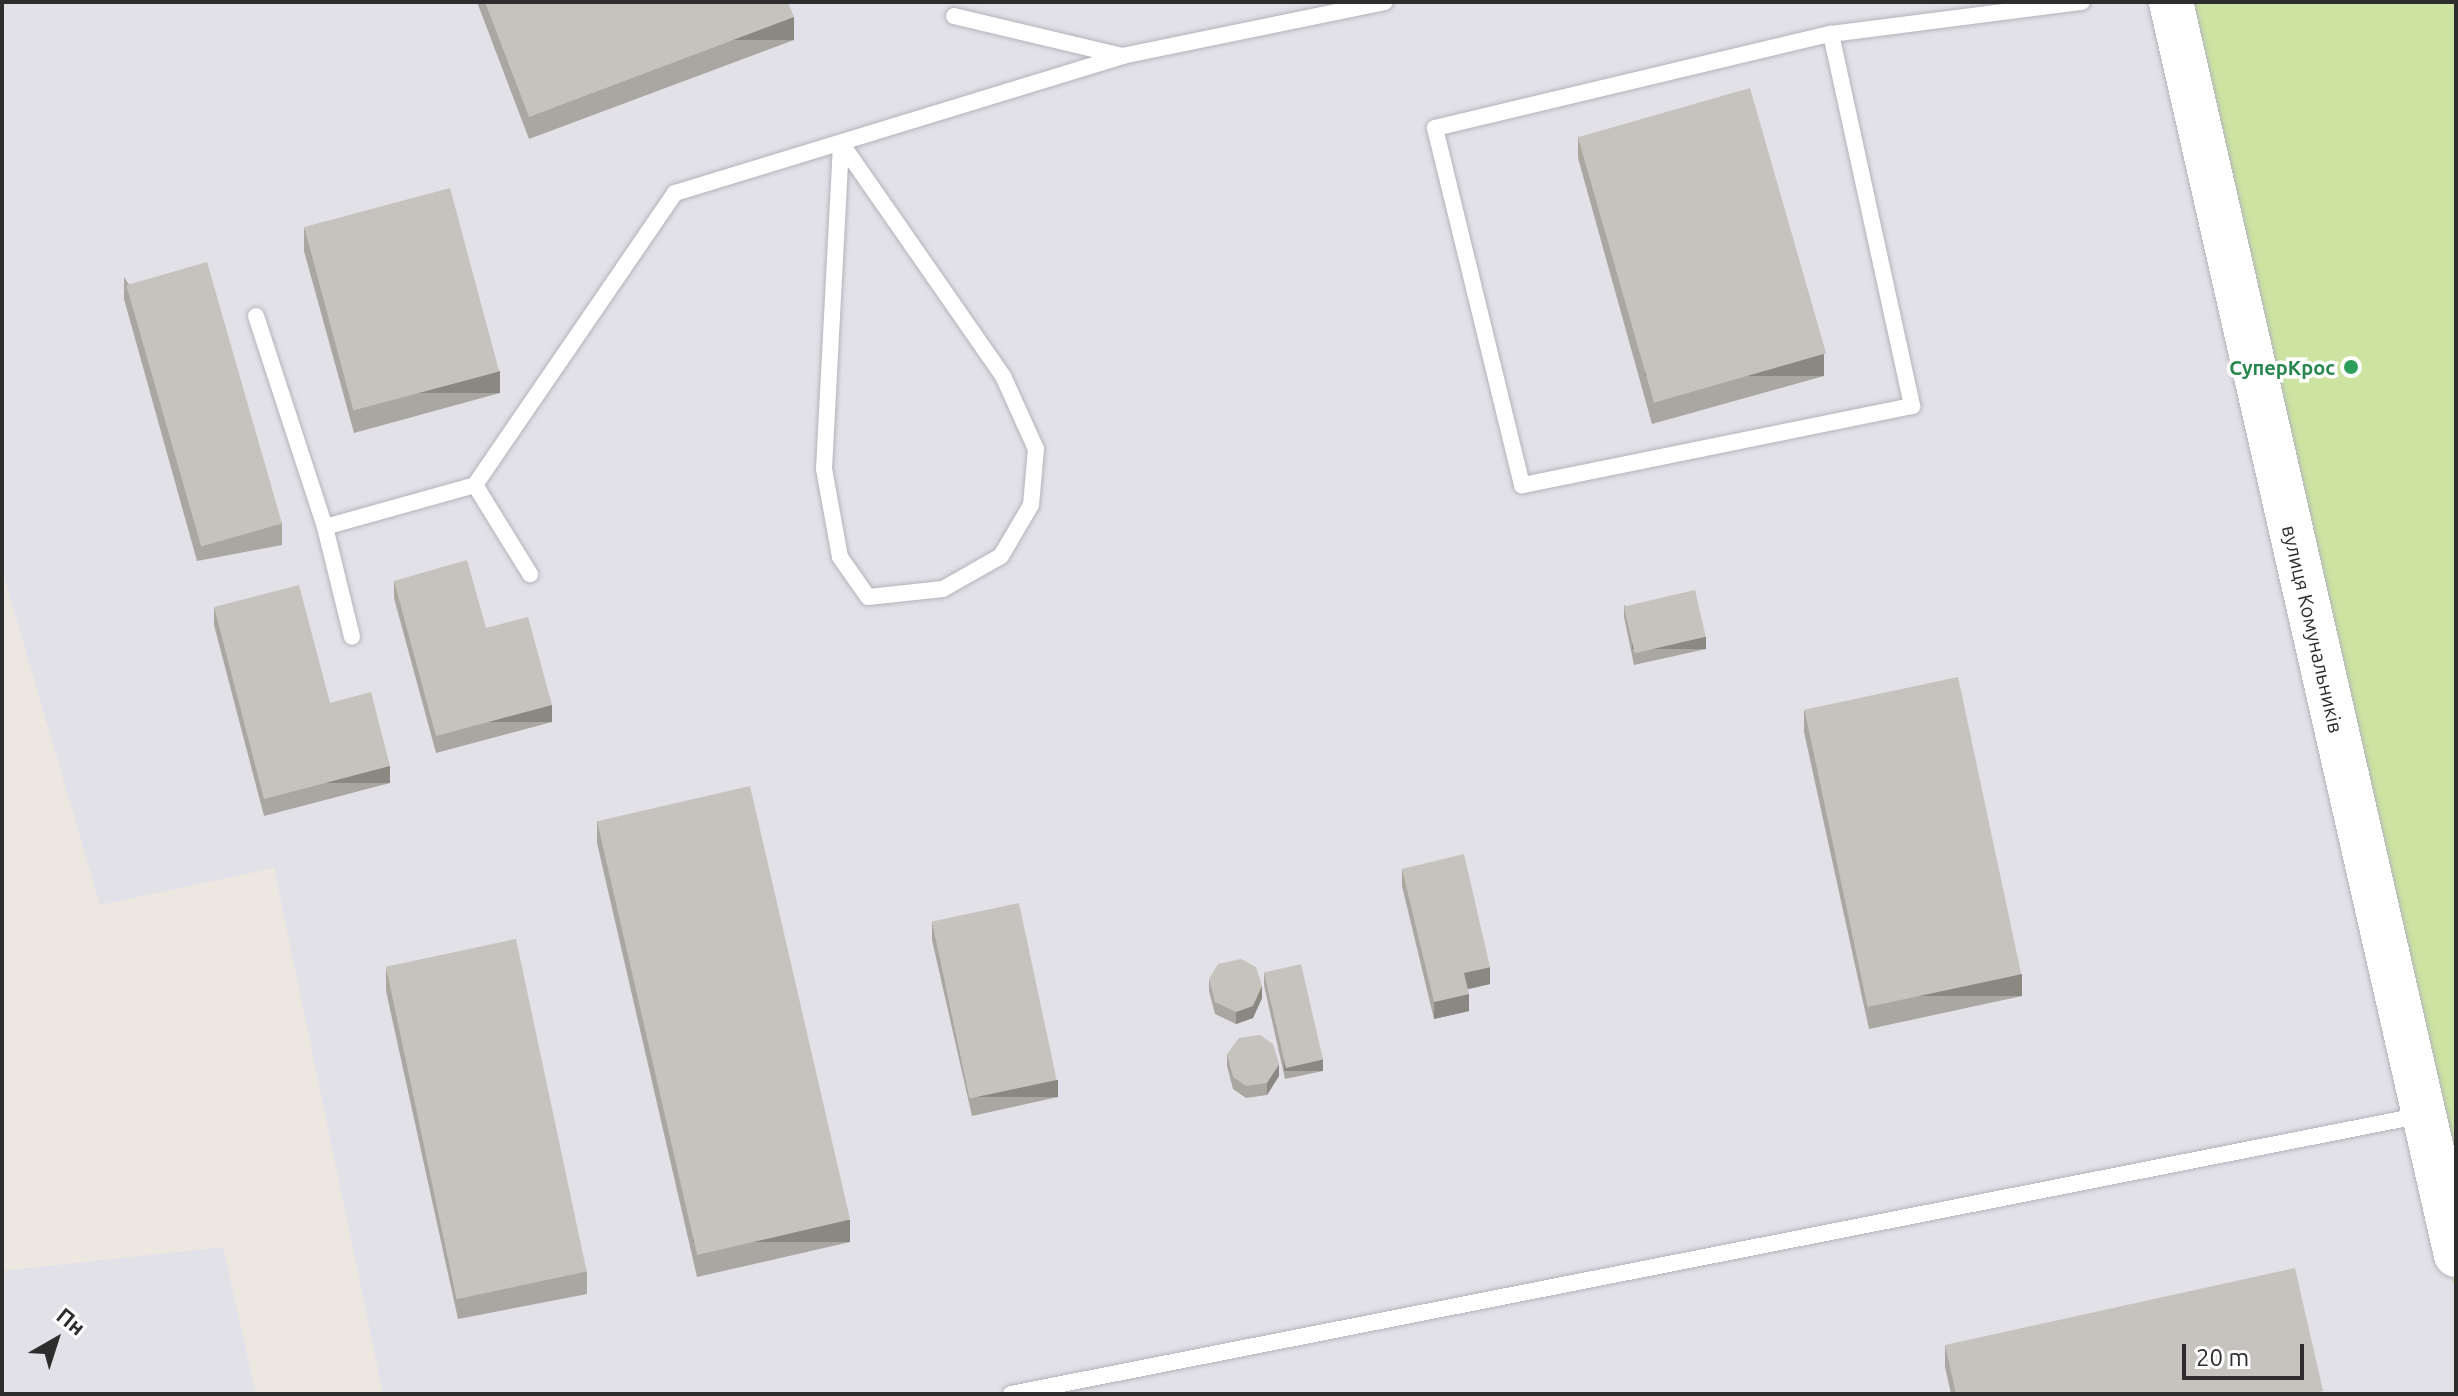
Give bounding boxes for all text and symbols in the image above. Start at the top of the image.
place label: СуперКрос [2229,355,2335,379]
marker: СуперКрос [2342,358,2360,376]
street label: вулиця Комунальників [2277,523,2349,735]
north arrow [16,1300,96,1380]
text: Пн [52,1302,90,1340]
scale bar [2186,1328,2308,1378]
text: 20 m [2196,1344,2249,1371]

